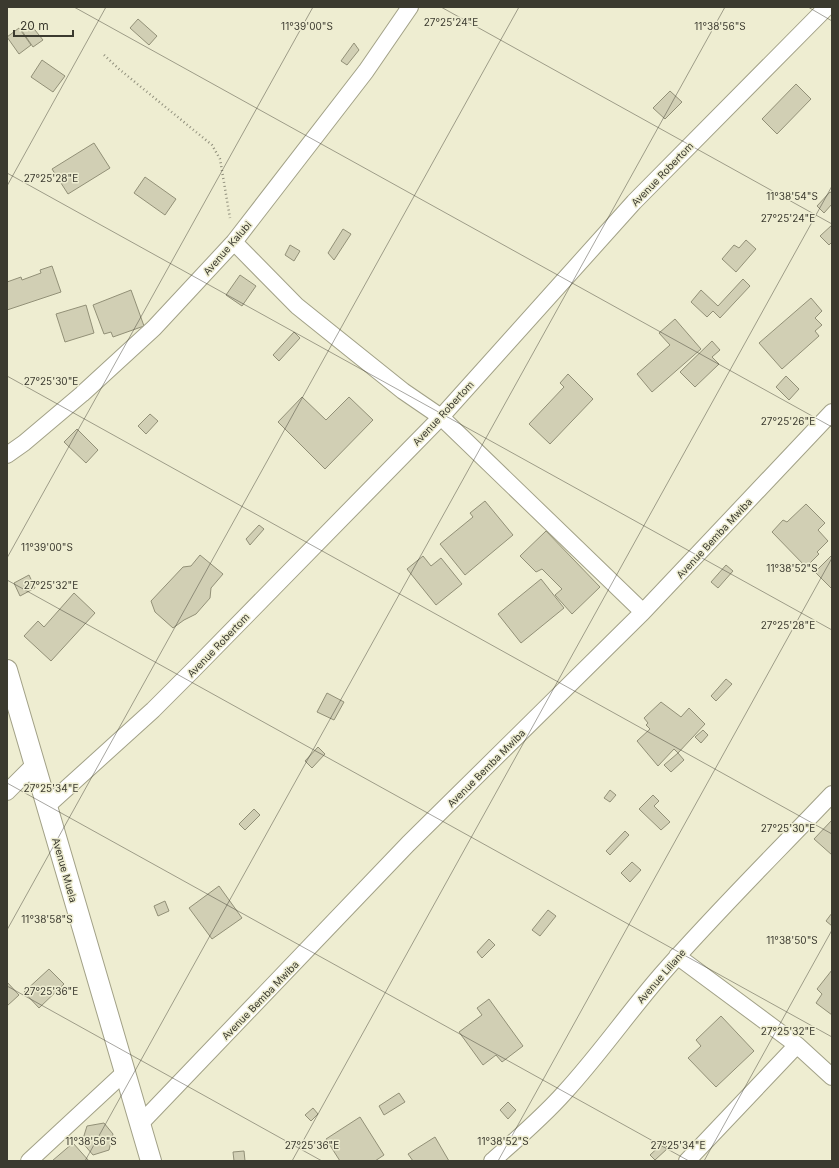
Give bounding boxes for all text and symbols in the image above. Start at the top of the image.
scale bar [14,12,73,38]
text: 27°25'24"E [424,16,478,28]
text: 20 m [20,18,49,33]
text: 11°39'00"S [281,20,333,32]
text: 11°38'56"S [694,20,746,32]
street label: Avenue Robertom [628,140,696,208]
text: 27°25'28"E [24,172,78,184]
text: 11°38'54"S [766,190,818,202]
text: 27°25'24"E [761,212,815,224]
street label: Avenue Kalubi [200,219,254,277]
text: 27°25'30"E [24,375,78,387]
street label: Avenue Robertom [410,378,476,448]
text: 27°25'26"E [761,415,815,427]
street label: Avenue Bemba Mwiba [674,495,754,581]
text: 11°39'00"S [21,541,73,553]
text: 11°38'52"S [766,562,818,574]
text: 27°25'32"E [24,579,78,591]
street label: Avenue Robertom [184,611,252,679]
text: 27°25'28"E [761,619,815,631]
street label: Avenue Bemba Mwiba [445,727,527,809]
text: 27°25'34"E [24,782,78,794]
text: 27°25'30"E [761,822,815,834]
street label: Avenue Muela [50,836,80,904]
text: 11°38'58"S [21,913,73,925]
text: 11°38'50"S [766,934,818,946]
street label: Avenue Liliane [634,946,688,1006]
street label: Avenue Bemba Mwiba [219,958,301,1042]
text: 27°25'36"E [24,985,78,997]
text: 27°25'32"E [761,1025,815,1037]
text: 11°38'56"S [65,1135,117,1147]
text: 11°38'52"S [477,1135,529,1147]
text: 27°25'36"E [285,1139,339,1151]
text: 27°25'34"E [651,1139,705,1151]

